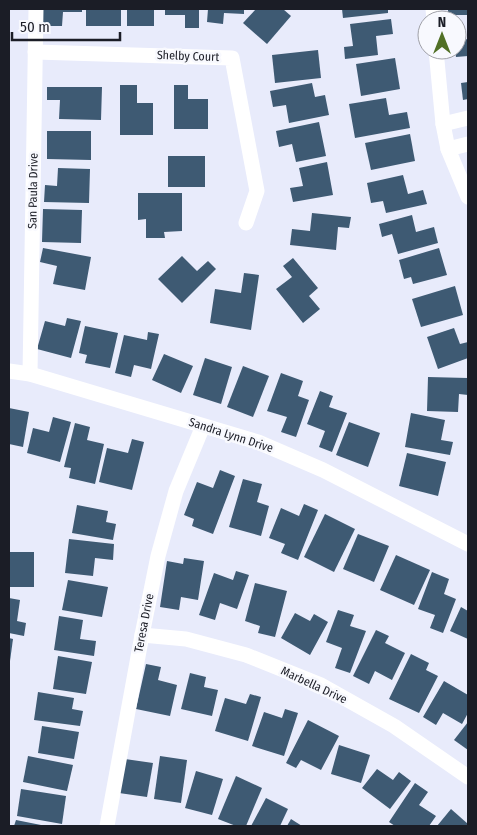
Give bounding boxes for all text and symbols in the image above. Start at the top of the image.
scale bar [12,10,120,42]
north arrow [417,10,467,60]
text: N [438,14,446,31]
text: 50 m [20,18,50,36]
street label: Shelby Court [157,48,220,64]
street label: San Paula Drive [25,153,41,229]
street label: Sandra Lynn Drive [187,415,275,455]
street label: Teresa Drive [131,592,157,654]
street label: Marbella Drive [279,664,349,706]

